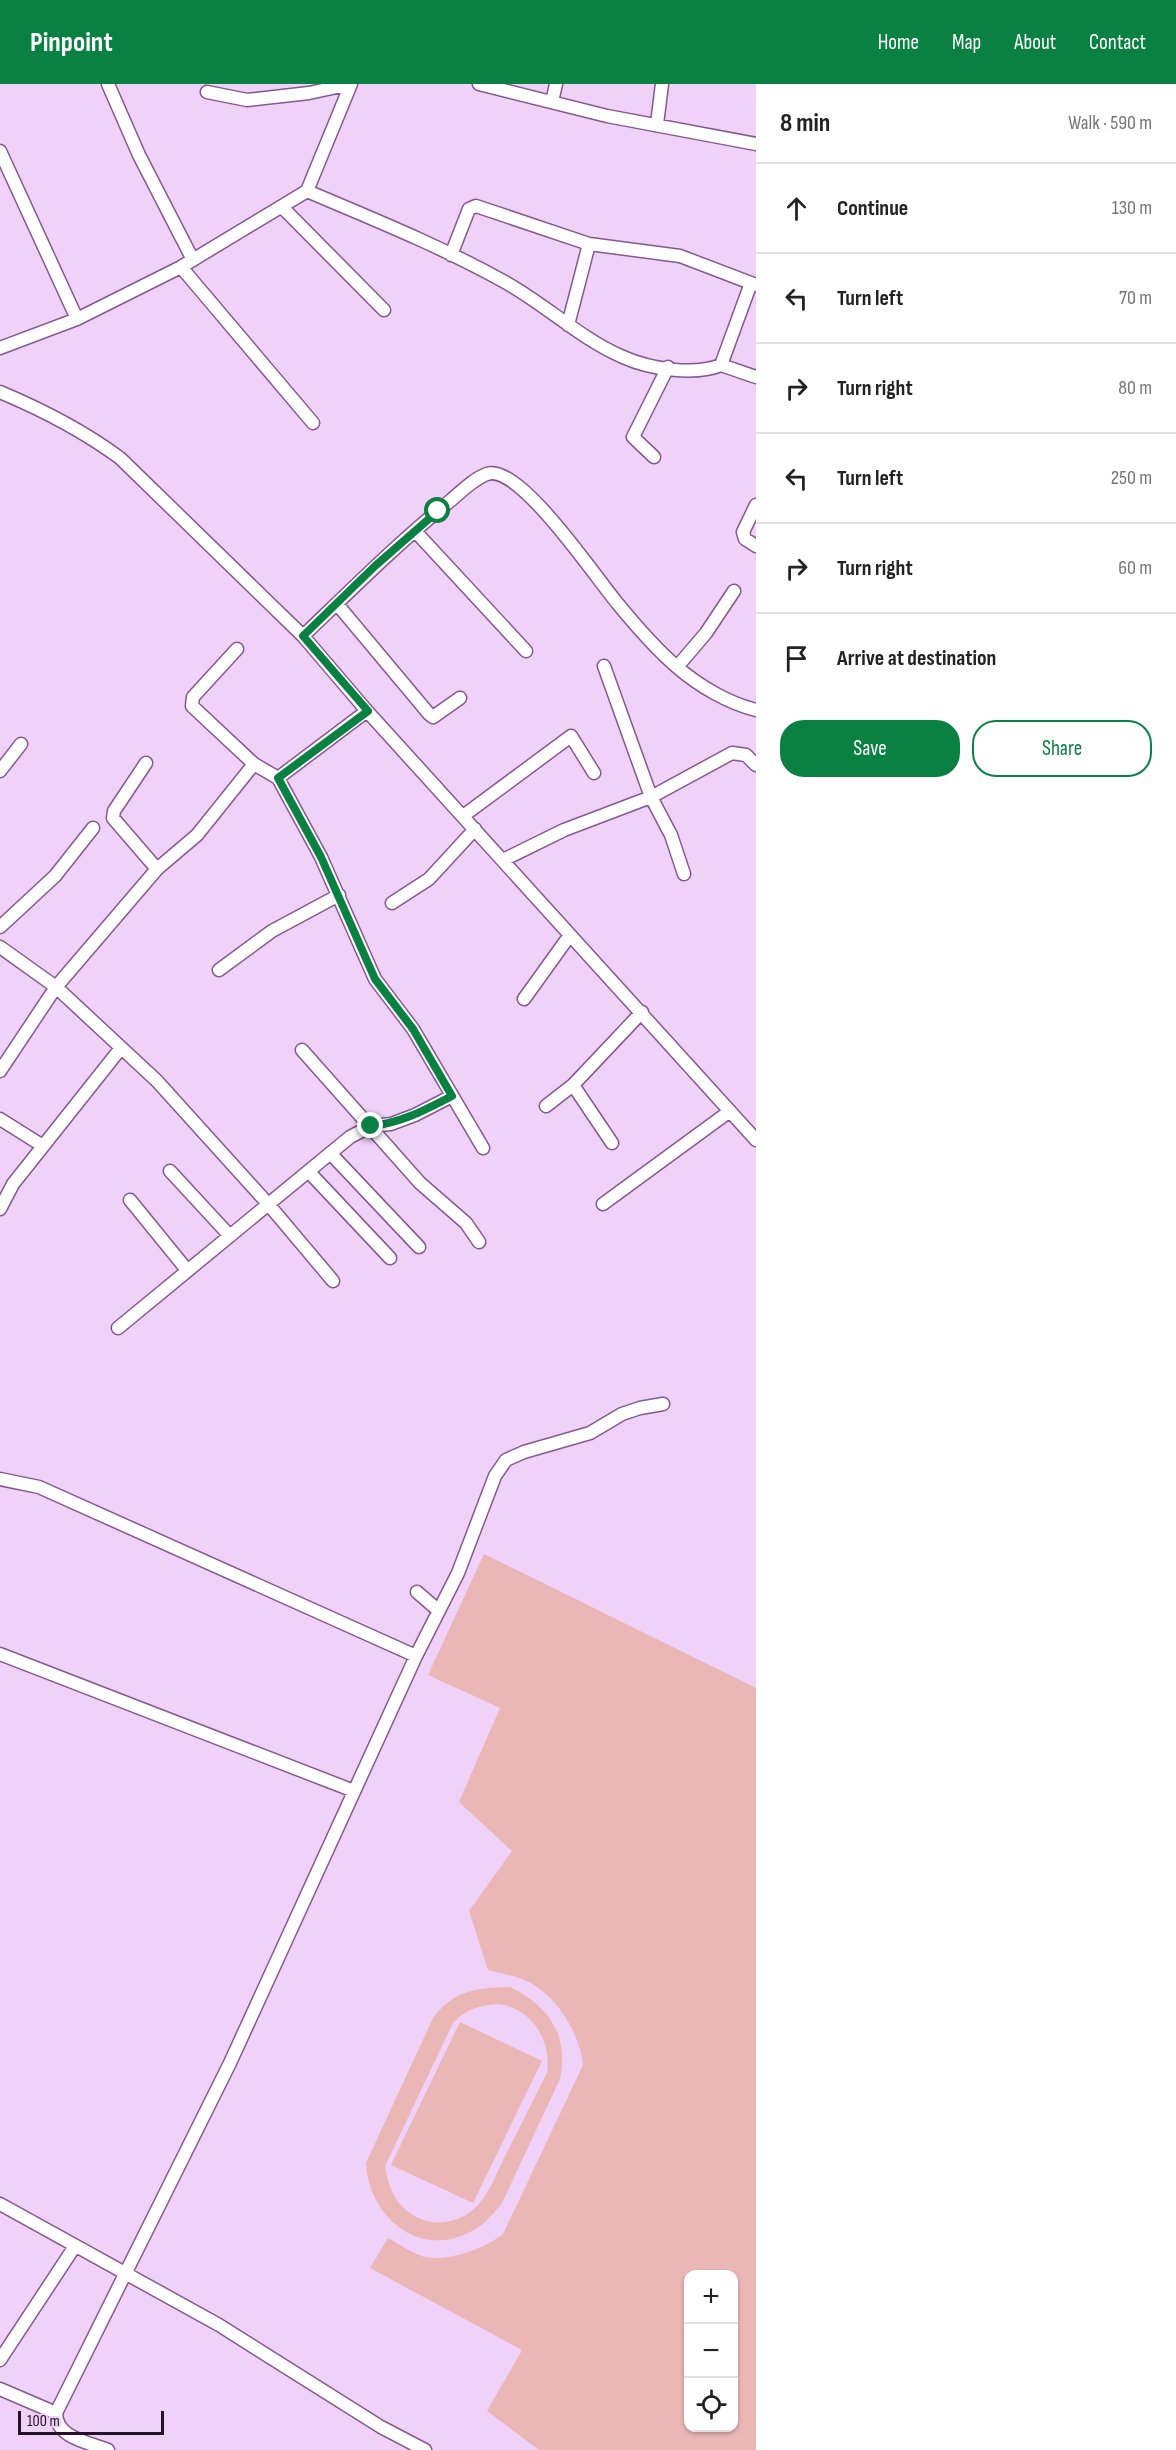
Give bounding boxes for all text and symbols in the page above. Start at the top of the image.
text: Pinpoint [30,26,113,59]
text: Home [878,30,919,55]
text: Map [952,30,981,55]
text: About [1014,30,1056,55]
text: Contact [1089,30,1146,55]
text: 8 min [780,108,830,139]
text: Walk · 590 m [1068,111,1152,135]
icon: ahead [780,192,813,225]
text: Continue [837,195,908,222]
text: 130 m [1112,196,1152,220]
icon: left [780,282,813,315]
text: Turn left [837,285,903,312]
text: 70 m [1119,286,1152,310]
icon: right [780,372,813,405]
text: Turn right [837,375,913,402]
text: 80 m [1118,376,1152,400]
icon: left [780,462,813,495]
text: Turn left [837,465,903,492]
text: 250 m [1111,466,1152,490]
route start [424,497,450,523]
icon: right [780,552,813,585]
text: Turn right [837,555,913,582]
text: 60 m [1118,556,1152,580]
icon: arrive [780,642,813,675]
text: Arrive at destination [837,645,996,672]
button: Save [780,720,960,777]
button: Share [972,720,1152,777]
route end [357,1112,383,1138]
map controls [684,2270,738,2432]
button: + [684,2270,738,2324]
button: − [684,2324,738,2378]
button: locate [684,2378,738,2432]
scale bar [18,2408,164,2436]
text: 100 m [27,2412,60,2431]

